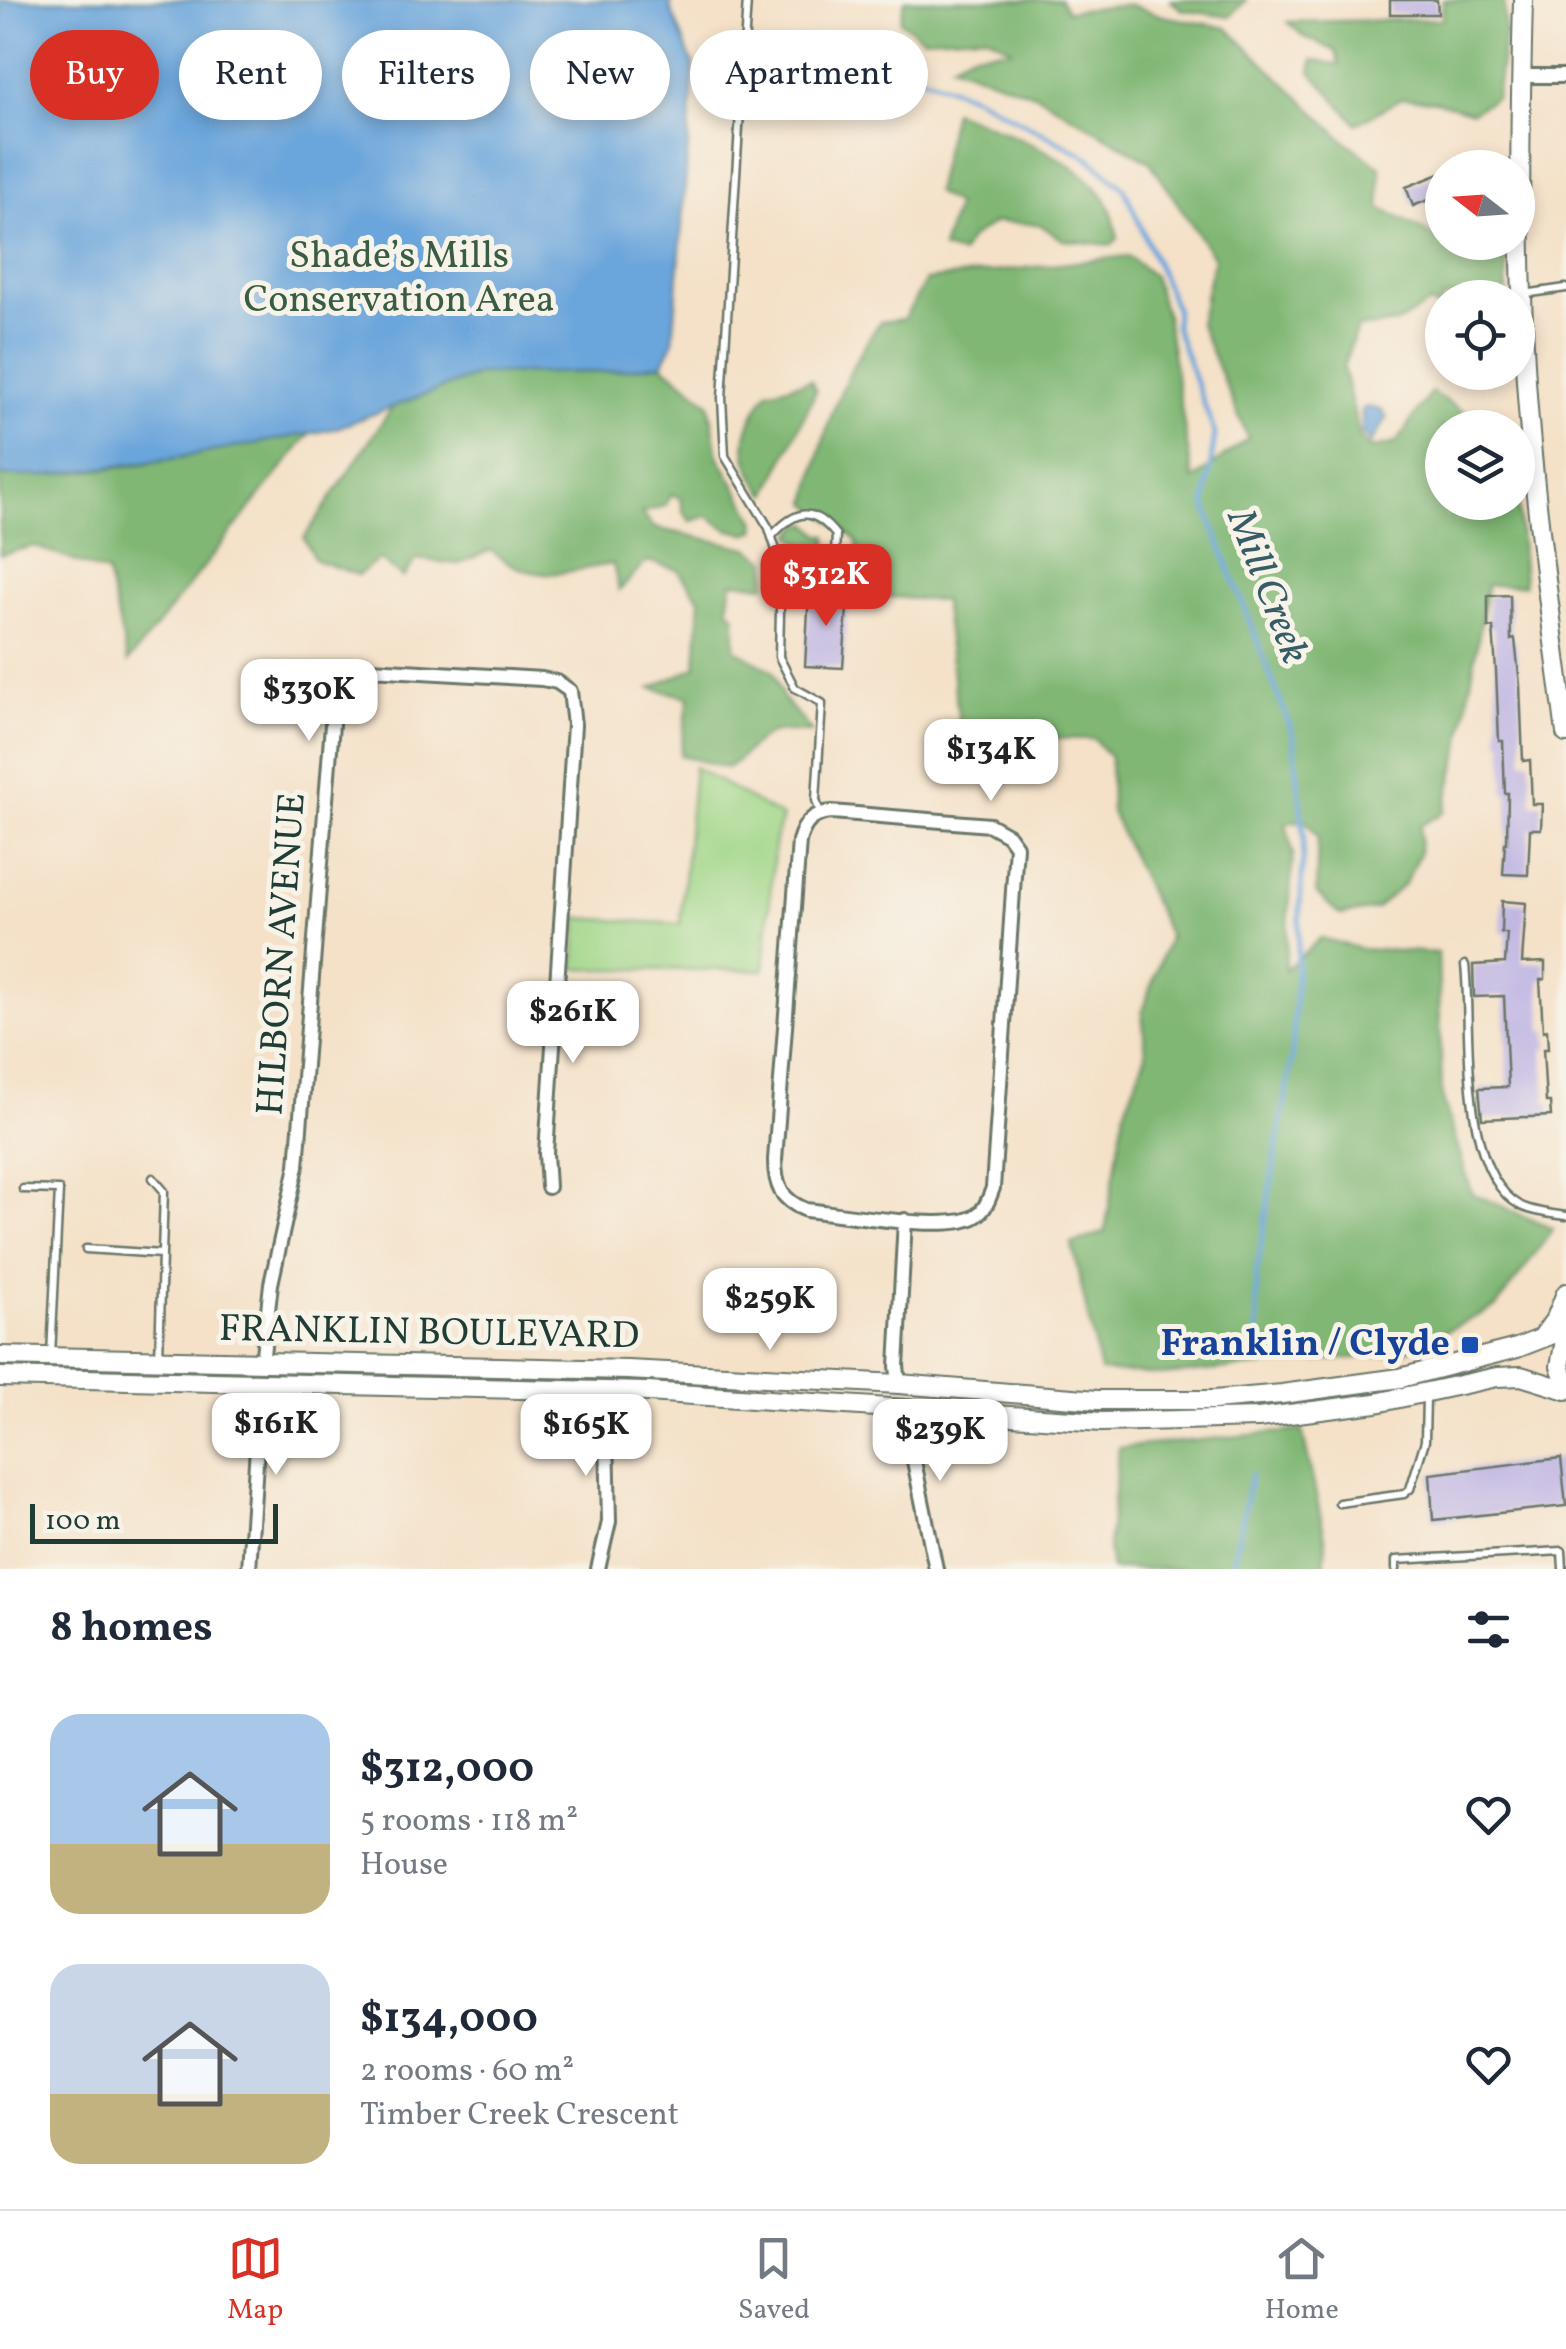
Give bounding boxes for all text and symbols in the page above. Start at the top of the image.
chip: Buy [30,30,159,120]
chip: Rent [179,30,322,120]
chip: Filters [342,30,510,120]
chip: New [530,30,670,120]
chip: Apartment [690,30,928,120]
north arrow [1425,150,1535,260]
map controls [1425,150,1535,520]
park label: Shade’s Mills Conservation Area [243,231,555,328]
button: locate [1425,280,1535,390]
button: layers [1425,410,1535,520]
water label: Mill Creek [1210,500,1321,672]
pin: $312K [756,544,896,629]
text: $312K [783,554,869,598]
pin: $330K [239,659,379,744]
text: $330K [263,669,355,713]
pin: $134K [921,719,1061,804]
text: $134K [946,729,1036,773]
street label: HILBORN AVENUE [245,791,321,1117]
pin: $261K [503,981,643,1066]
text: $261K [529,991,617,1035]
pin: $259K [700,1268,840,1353]
text: $259K [725,1278,815,1322]
street label: FRANKLIN BOULEVARD [218,1304,640,1364]
place label: Franklin / Clyde [1160,1319,1450,1372]
marker: Franklin / Clyde [1459,1334,1481,1356]
pin: $161K [206,1393,346,1478]
pin: $165K [516,1394,656,1479]
pin: $239K [870,1399,1010,1484]
text: $161K [234,1403,318,1447]
text: $165K [543,1404,629,1448]
text: $239K [895,1409,985,1453]
scale bar [30,1499,278,1544]
text: 100 m [45,1502,120,1541]
text: 8 homes [50,1600,213,1659]
icon: filters [1461,1602,1516,1657]
text: $312,000 [360,1741,534,1800]
icon: home [130,1754,250,1874]
icon: heart [1461,1787,1516,1842]
text: 5 rooms · 118 m² [360,1800,578,1844]
text: House [360,1844,448,1888]
text: $134,000 [360,1991,538,2050]
icon: home [130,2004,250,2124]
icon: heart [1461,2037,1516,2092]
text: 2 rooms · 60 m² [360,2050,574,2094]
text: Timber Creek Crescent [360,2094,679,2138]
tab: Map [227,2231,283,2330]
tab: Saved [738,2231,810,2330]
tab: Home [1265,2231,1339,2330]

